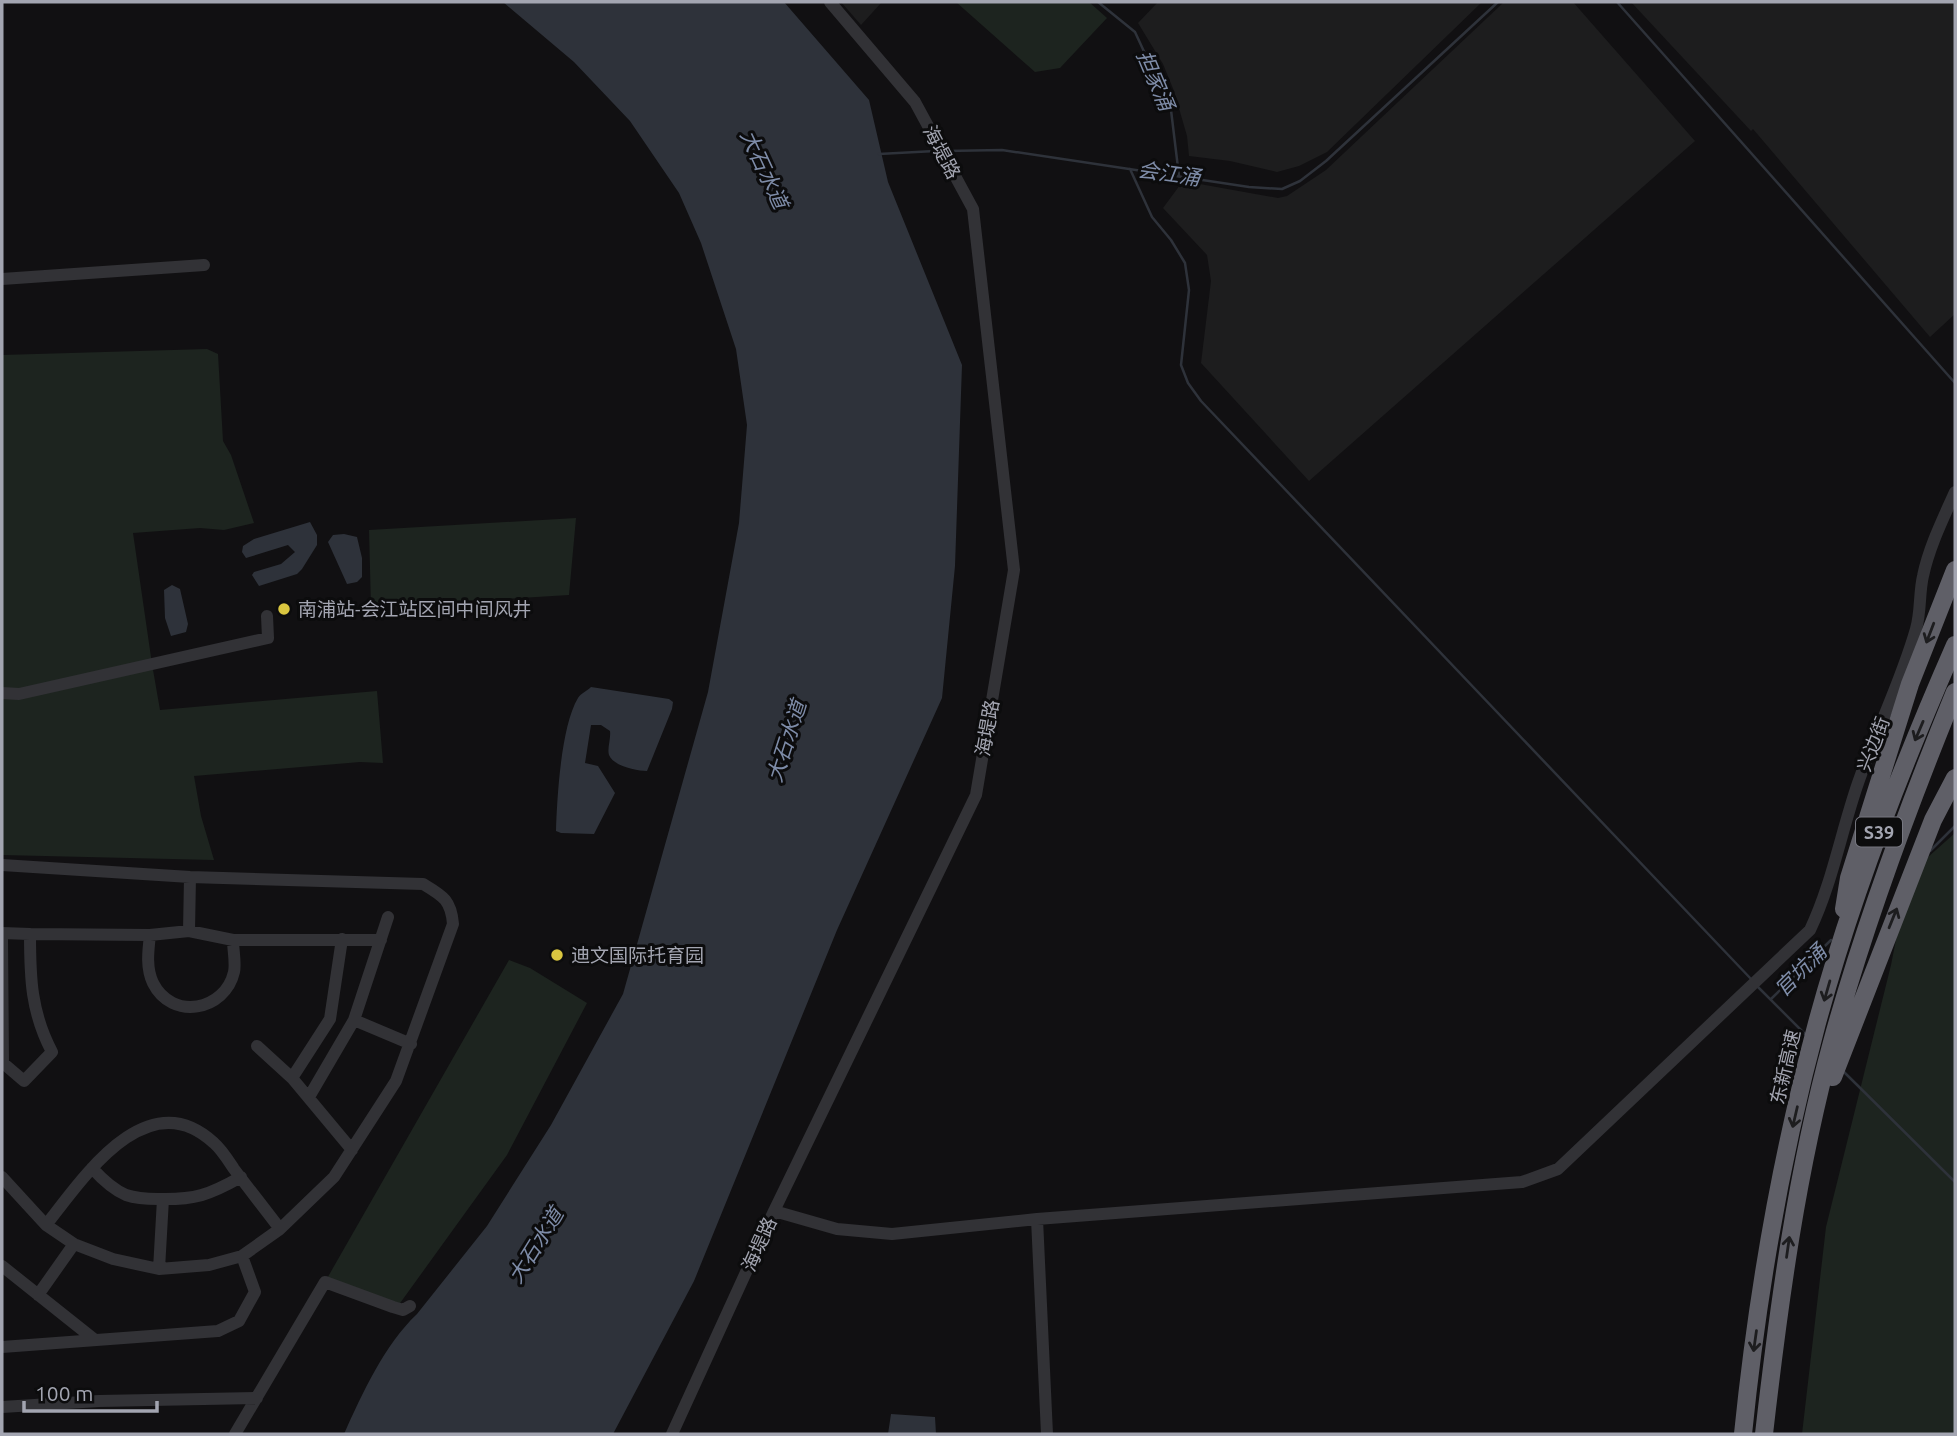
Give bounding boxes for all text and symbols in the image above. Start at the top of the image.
water label: 担家涌 [1133,46,1180,116]
street label: 海堤路 [919,122,965,182]
water label: 大石水道 [736,126,795,215]
water label: 会江涌 [1136,157,1204,190]
place label: 南浦站-会江站区间中间风井 [298,598,532,620]
marker: 南浦站-会江站区间中间风井 [276,601,292,617]
one-way arrow [1923,622,1936,644]
water label: 大石水道 [762,694,811,785]
street label: 海堤路 [971,698,1003,758]
street label: 兴边街 [1853,713,1893,775]
one-way arrow [1912,720,1925,741]
road number: S39 [1856,818,1902,846]
one-way arrow [1888,908,1901,930]
water label: 官坑涌 [1769,938,1832,1001]
place label: 迪文国际托育园 [571,944,704,966]
marker: 迪文国际托育园 [549,947,565,963]
one-way arrow [1819,980,1832,1002]
street label: 东新高速 [1766,1027,1804,1107]
one-way arrow [1788,1105,1801,1128]
water label: 大石水道 [503,1200,569,1287]
street label: 海堤路 [737,1213,781,1275]
one-way arrow [1782,1236,1795,1259]
one-way arrow [1748,1329,1761,1352]
scale bar [24,1370,158,1414]
text: 100 m [35,1381,93,1405]

